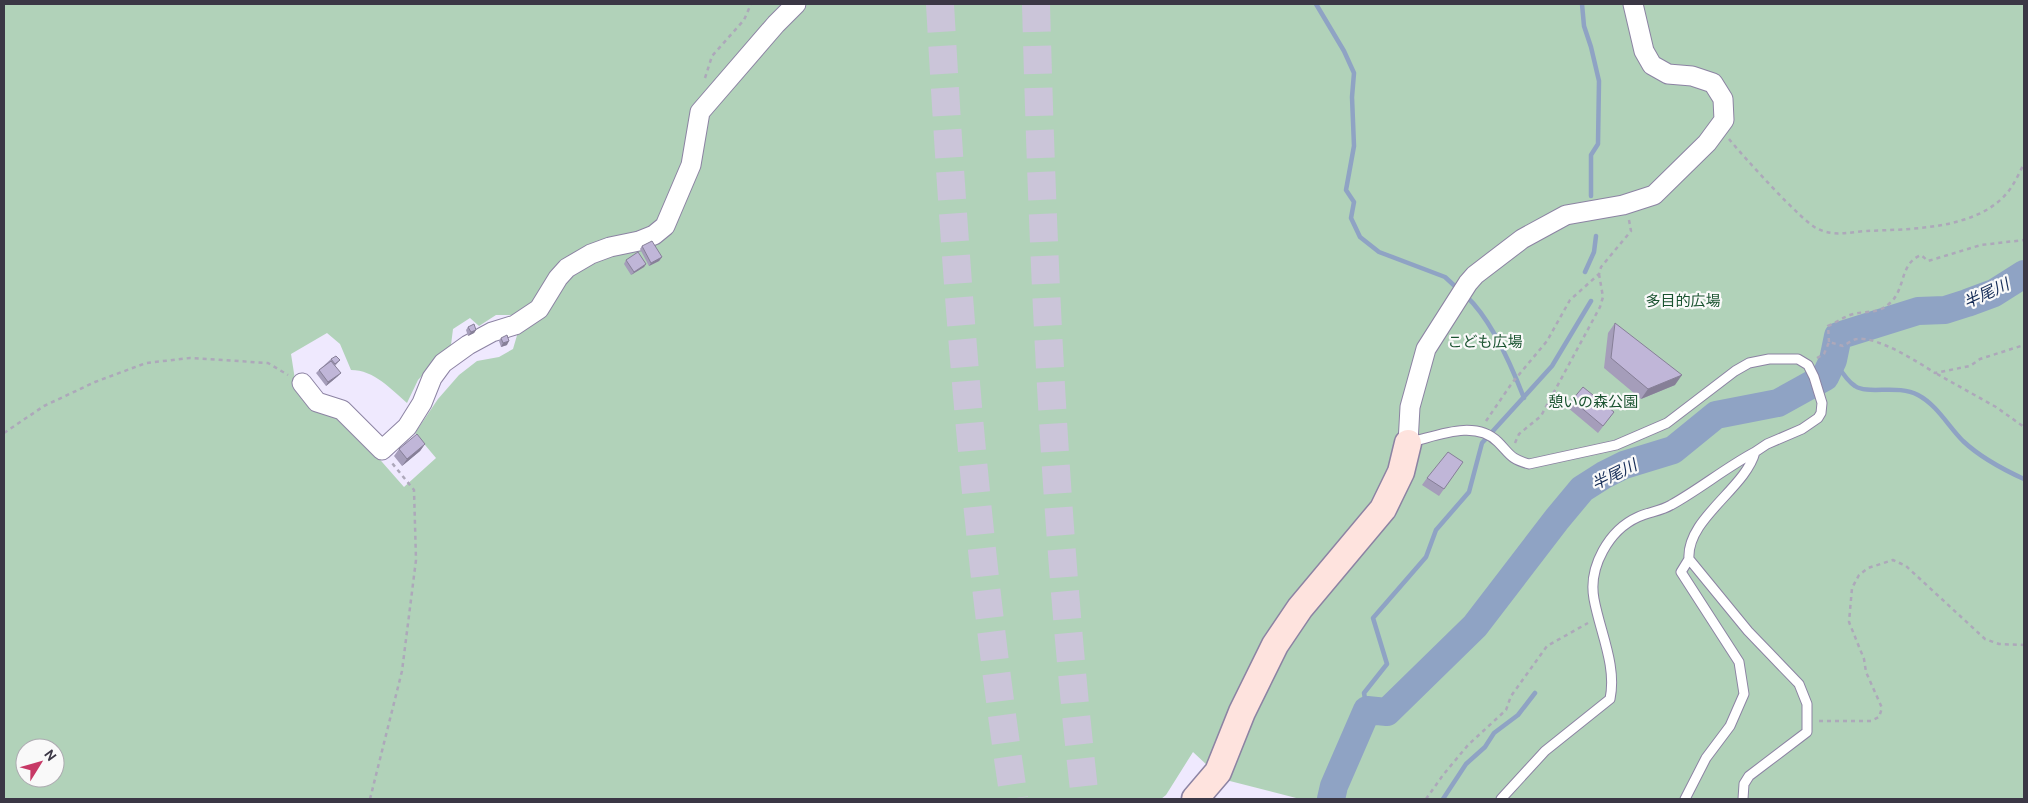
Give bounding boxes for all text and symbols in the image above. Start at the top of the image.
water label: 半尾川 [1960,274,2014,312]
park label: 多目的広場 [1645,292,1721,310]
park label: こども広場 [1447,333,1523,351]
park label: 憩いの森公園 [1548,393,1638,411]
water label: 半尾川 [1588,455,1642,494]
north arrow [15,738,65,788]
text: N [40,746,61,765]

